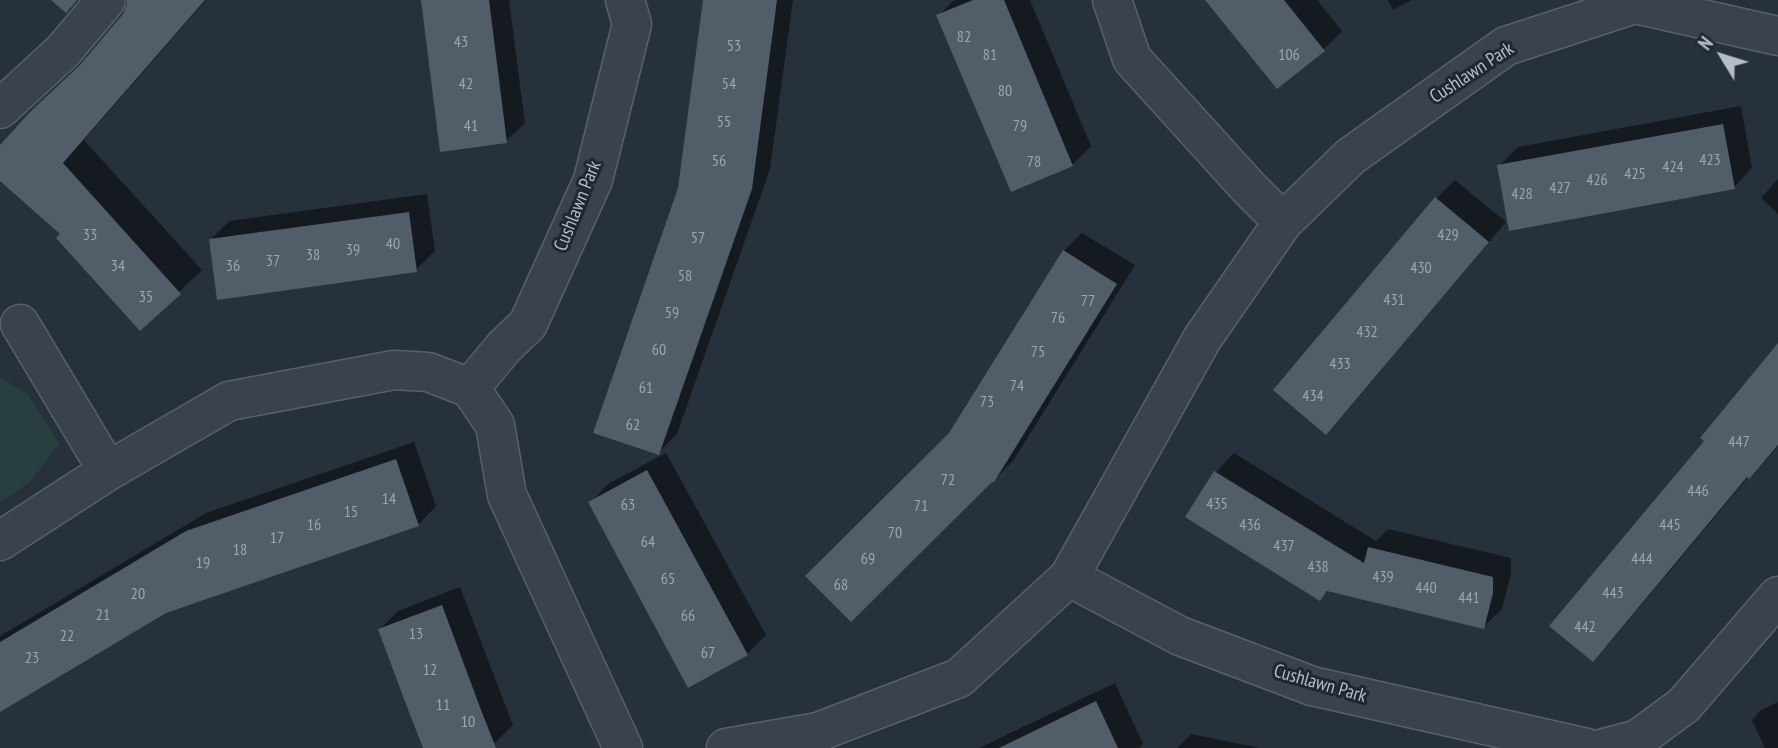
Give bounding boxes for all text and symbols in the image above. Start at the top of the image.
north arrow [1687,21,1757,91]
house number: 82 [957,27,971,47]
house number: 43 [454,32,468,52]
text: N [1693,32,1718,55]
house number: 53 [727,36,741,56]
street label: Cushlawn Park [1426,37,1518,109]
house number: 81 [983,45,997,65]
house number: 106 [1278,45,1300,65]
house number: 42 [459,74,473,94]
house number: 54 [722,74,736,94]
house number: 80 [998,81,1012,101]
house number: 55 [717,112,731,132]
house number: 41 [464,116,478,136]
house number: 79 [1013,116,1027,136]
house number: 423 [1699,150,1721,170]
house number: 56 [712,151,726,171]
house number: 78 [1027,152,1041,172]
house number: 424 [1662,157,1684,177]
street label: Cushlawn Park [550,158,606,254]
house number: 425 [1624,164,1646,184]
house number: 426 [1586,170,1608,190]
house number: 427 [1549,178,1571,198]
house number: 428 [1511,184,1533,204]
house number: 33 [83,225,97,245]
house number: 429 [1437,225,1459,245]
house number: 57 [691,228,705,248]
house number: 40 [386,234,400,254]
house number: 39 [346,240,360,260]
house number: 38 [306,245,320,265]
house number: 37 [266,251,280,271]
house number: 34 [111,256,125,276]
house number: 36 [226,256,240,276]
house number: 430 [1410,258,1432,278]
house number: 58 [678,266,692,286]
house number: 35 [139,287,153,307]
house number: 431 [1383,290,1405,310]
house number: 77 [1081,291,1095,311]
house number: 59 [665,303,679,323]
house number: 76 [1051,308,1065,328]
house number: 432 [1356,322,1378,342]
house number: 60 [652,340,666,360]
house number: 75 [1031,342,1045,362]
house number: 433 [1329,354,1351,374]
house number: 74 [1010,376,1024,396]
house number: 61 [639,378,653,398]
house number: 434 [1302,386,1324,406]
house number: 73 [980,392,994,412]
house number: 62 [626,415,640,435]
house number: 447 [1728,432,1750,452]
house number: 72 [941,470,955,490]
house number: 446 [1687,481,1709,501]
house number: 14 [382,489,396,509]
house number: 435 [1206,494,1228,514]
house number: 63 [621,495,635,515]
house number: 71 [914,496,928,516]
house number: 15 [344,502,358,522]
house number: 16 [307,515,321,535]
house number: 436 [1239,515,1261,535]
house number: 445 [1659,515,1681,535]
house number: 70 [888,523,902,543]
house number: 17 [270,528,284,548]
house number: 64 [641,532,655,552]
house number: 437 [1273,536,1295,556]
house number: 18 [233,540,247,560]
house number: 69 [861,549,875,569]
house number: 444 [1631,549,1653,569]
house number: 19 [196,553,210,573]
house number: 438 [1307,557,1329,577]
house number: 439 [1372,567,1394,587]
house number: 65 [661,569,675,589]
house number: 68 [834,575,848,595]
house number: 440 [1415,578,1437,598]
house number: 443 [1602,583,1624,603]
house number: 20 [131,584,145,604]
house number: 441 [1458,588,1480,608]
house number: 21 [96,605,110,625]
house number: 66 [681,606,695,626]
house number: 442 [1574,617,1596,637]
house number: 13 [409,624,423,644]
house number: 22 [60,626,74,646]
house number: 67 [701,643,715,663]
house number: 23 [25,648,39,668]
house number: 12 [423,660,437,680]
street label: Cushlawn Park [1271,660,1369,708]
house number: 11 [436,695,450,715]
house number: 10 [461,712,475,732]

